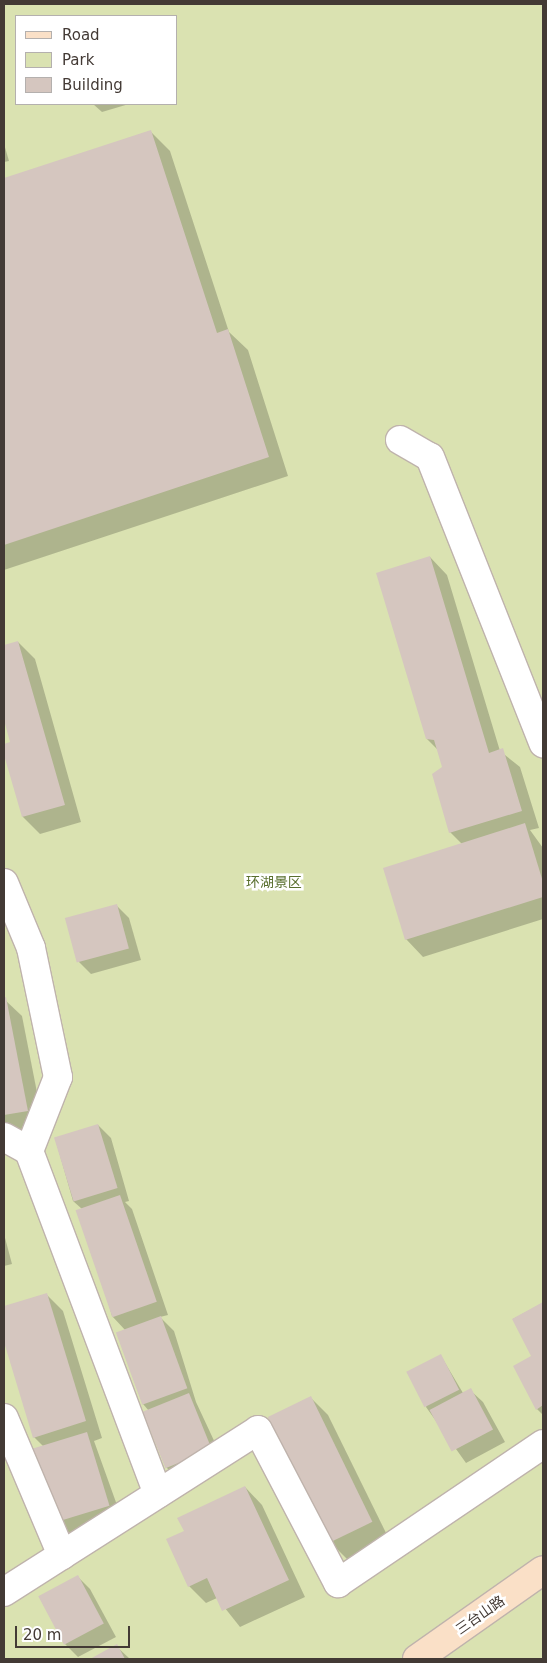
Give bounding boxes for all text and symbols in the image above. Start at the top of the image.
legend [15,15,178,105]
text: Road [62,26,100,44]
text: Park [62,51,94,69]
text: Building [62,76,123,94]
park label: 环湖景区 [246,874,302,890]
street label: 三台山路 [452,1592,508,1638]
scale bar [18,1616,132,1648]
text: 20 m [23,1626,61,1644]

